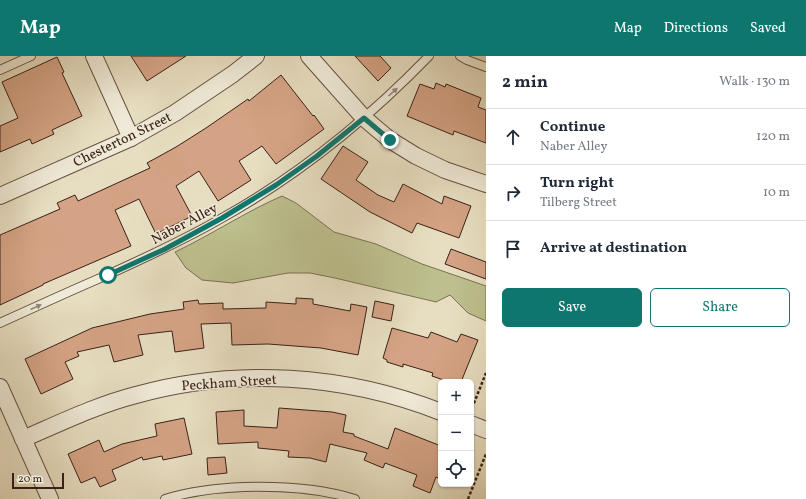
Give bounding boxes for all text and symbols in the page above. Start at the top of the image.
text: Map [20,15,61,41]
text: Map [614,19,642,38]
text: Directions [664,19,728,38]
text: Saved [750,19,786,38]
text: 2 min [502,71,548,94]
text: Walk · 130 m [719,73,790,91]
one-way arrow [388,88,397,97]
street label: Chesterton Street [70,108,175,172]
text: Continue [540,117,605,138]
icon: ahead [502,126,524,148]
text: 120 m [756,128,790,146]
route end [381,131,399,149]
text: Naber Alley [540,138,607,156]
text: Turn right [540,173,614,194]
icon: right [502,182,524,204]
text: 10 m [763,184,790,202]
text: Tilberg Street [540,194,617,212]
street label: Naber Alley [148,199,222,250]
icon: arrive [502,238,524,260]
text: Arrive at destination [540,238,687,259]
route start [99,266,117,284]
button: Save [502,288,642,327]
button: Share [650,288,790,327]
one-way arrow [30,304,41,310]
street label: Peckham Street [181,371,277,396]
map controls [438,379,474,487]
button: + [438,379,474,415]
button: − [438,415,474,451]
button: locate [438,451,474,487]
scale bar [12,471,64,490]
text: 20 m [18,472,42,487]

